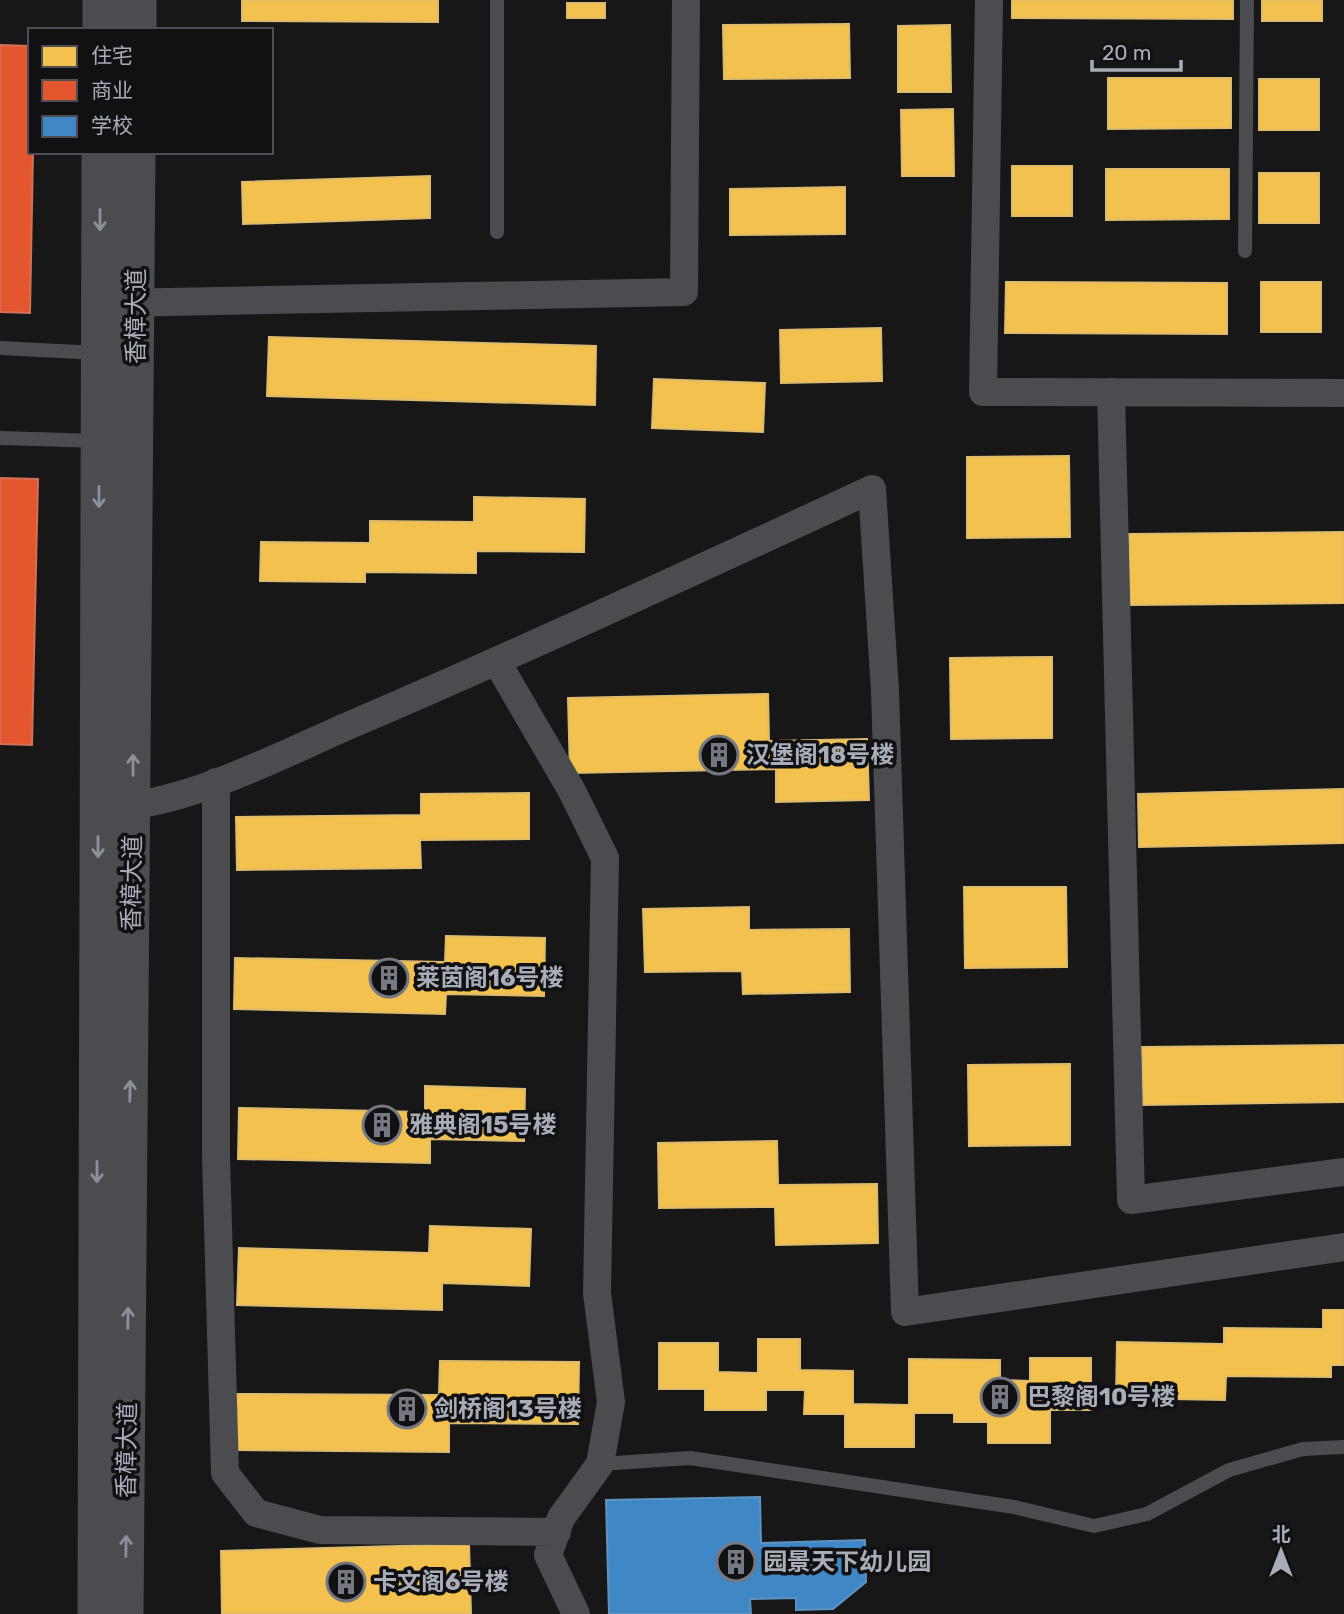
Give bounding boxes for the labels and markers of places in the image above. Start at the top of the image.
building icon: 汉堡阁18号楼 [698,734,740,776]
place label: 汉堡阁18号楼 [746,741,894,769]
building icon: 莱茵阁16号楼 [368,957,410,999]
place label: 莱茵阁16号楼 [416,964,564,992]
building icon: 雅典阁15号楼 [361,1104,403,1146]
place label: 雅典阁15号楼 [409,1111,556,1139]
building icon: 巴黎阁10号楼 [979,1376,1021,1418]
place label: 巴黎阁10号楼 [1027,1383,1175,1411]
building icon: 剑桥阁13号楼 [386,1388,428,1430]
place label: 剑桥阁13号楼 [434,1395,582,1423]
building icon: 园景天下幼儿园 [715,1541,757,1583]
place label: 园景天下幼儿园 [763,1548,931,1576]
building icon: 卡文阁6号楼 [325,1561,367,1603]
place label: 卡文阁6号楼 [373,1568,509,1596]

